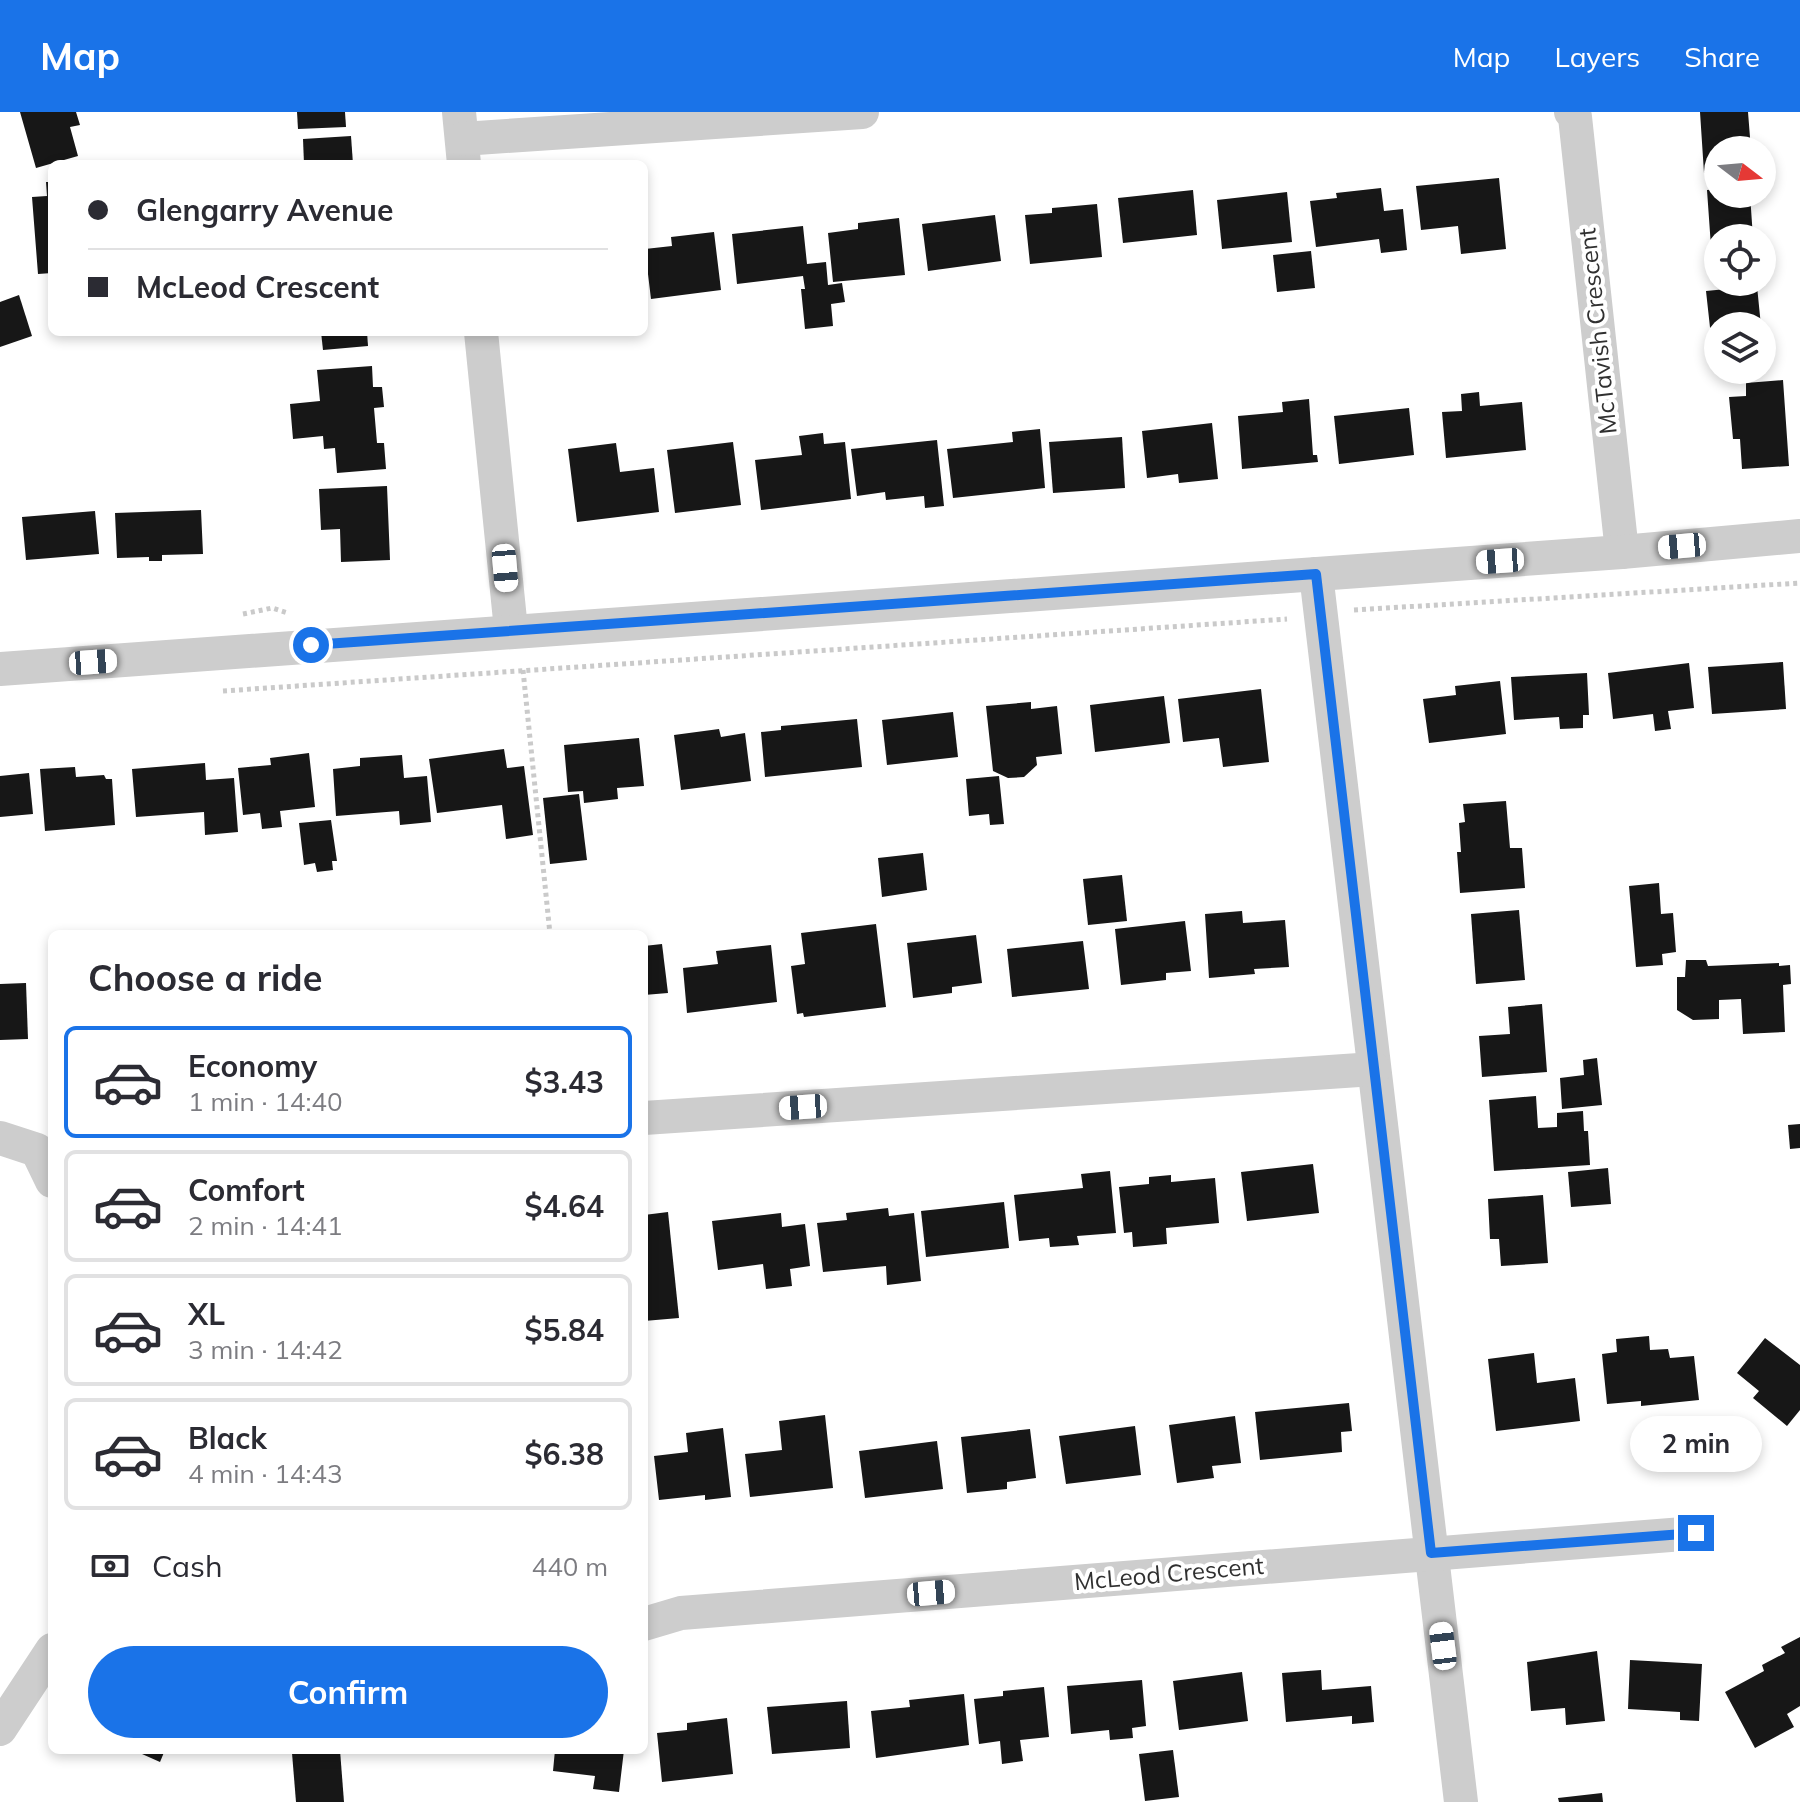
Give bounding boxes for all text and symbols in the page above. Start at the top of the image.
text: Map [40,32,120,80]
text: Map [1453,39,1510,74]
text: Layers [1554,39,1640,74]
text: Share [1684,39,1760,74]
north arrow [1704,136,1776,208]
map controls [1704,136,1776,384]
text: Glengarry Avenue [136,191,393,229]
button: locate [1704,224,1776,296]
street label: McTavish Crescent [1571,227,1623,436]
text: McLeod Crescent [136,268,379,306]
button: layers [1704,312,1776,384]
car [1657,532,1707,560]
car [491,543,519,593]
car [1475,547,1525,575]
route start [293,627,329,663]
car [68,648,118,676]
text: Choose a ride [88,955,322,1000]
icon: car [92,1046,164,1118]
text: Economy [188,1047,317,1085]
text: $3.43 [525,1063,604,1101]
text: 1 min · 14:40 [188,1085,343,1118]
car [778,1093,828,1121]
icon: car [92,1170,164,1242]
text: Comfort [188,1171,305,1209]
text: $4.64 [525,1187,604,1225]
text: 2 min · 14:41 [188,1209,343,1242]
icon: car [92,1294,164,1366]
text: XL [188,1295,225,1333]
text: $5.84 [525,1311,604,1349]
text: 3 min · 14:42 [188,1333,343,1366]
callout: 2 min [1630,1417,1762,1473]
icon: car [92,1418,164,1490]
text: Black [188,1419,267,1457]
text: 2 min [1662,1427,1730,1460]
text: $6.38 [525,1435,604,1473]
text: 4 min · 14:43 [188,1457,343,1490]
route end [1678,1515,1714,1551]
icon: cash [88,1544,132,1588]
text: Cash [152,1547,223,1585]
text: 440 m [532,1550,608,1583]
street label: McLeod Crescent [1073,1550,1265,1596]
car [906,1579,956,1607]
car [1428,1621,1458,1671]
button: Confirm [88,1646,608,1738]

